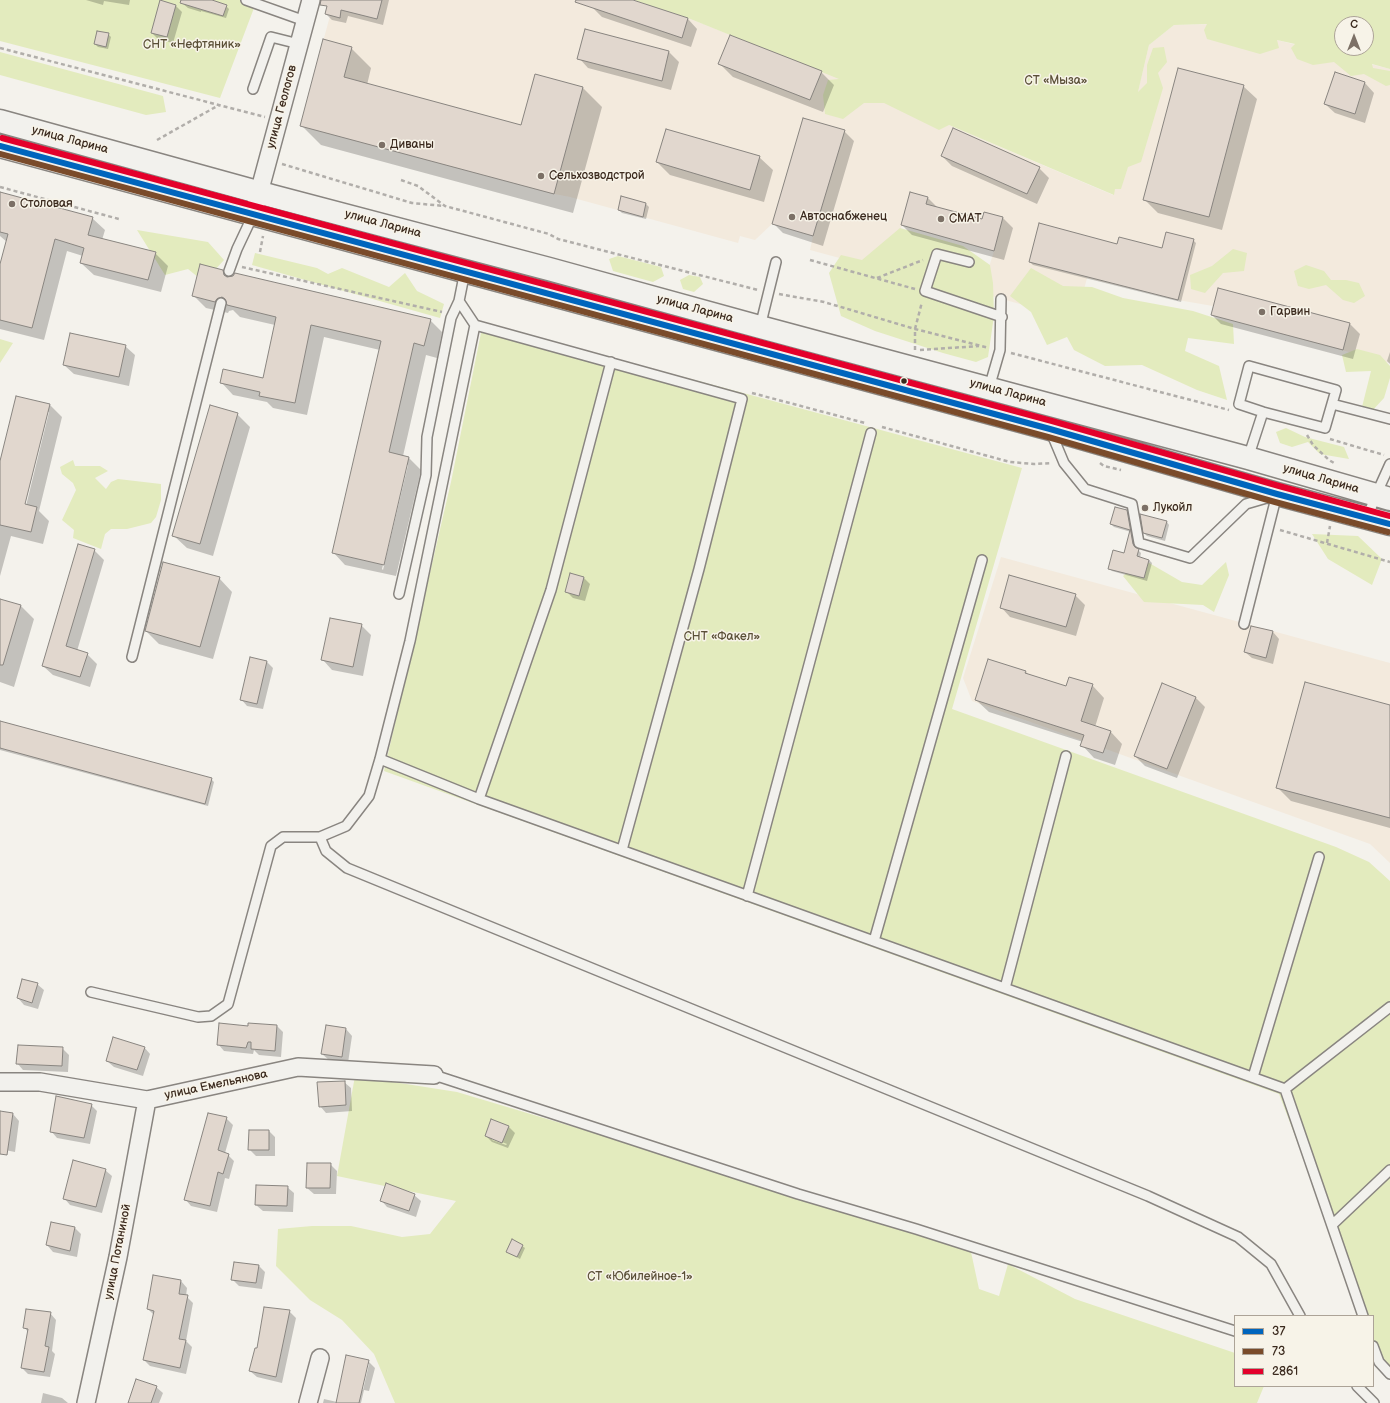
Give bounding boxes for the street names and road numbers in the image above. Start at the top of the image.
street label: улица Геологов [264,64,300,150]
street label: улица Ларина [30,123,110,157]
street label: улица Ларина [343,207,423,241]
street label: улица Ларина [655,292,735,326]
street label: улица Ларина [968,376,1048,410]
street label: улица Ларина [1281,461,1361,497]
street label: улица Емельянова [163,1067,269,1103]
street label: улица Потаниной [102,1203,134,1301]

